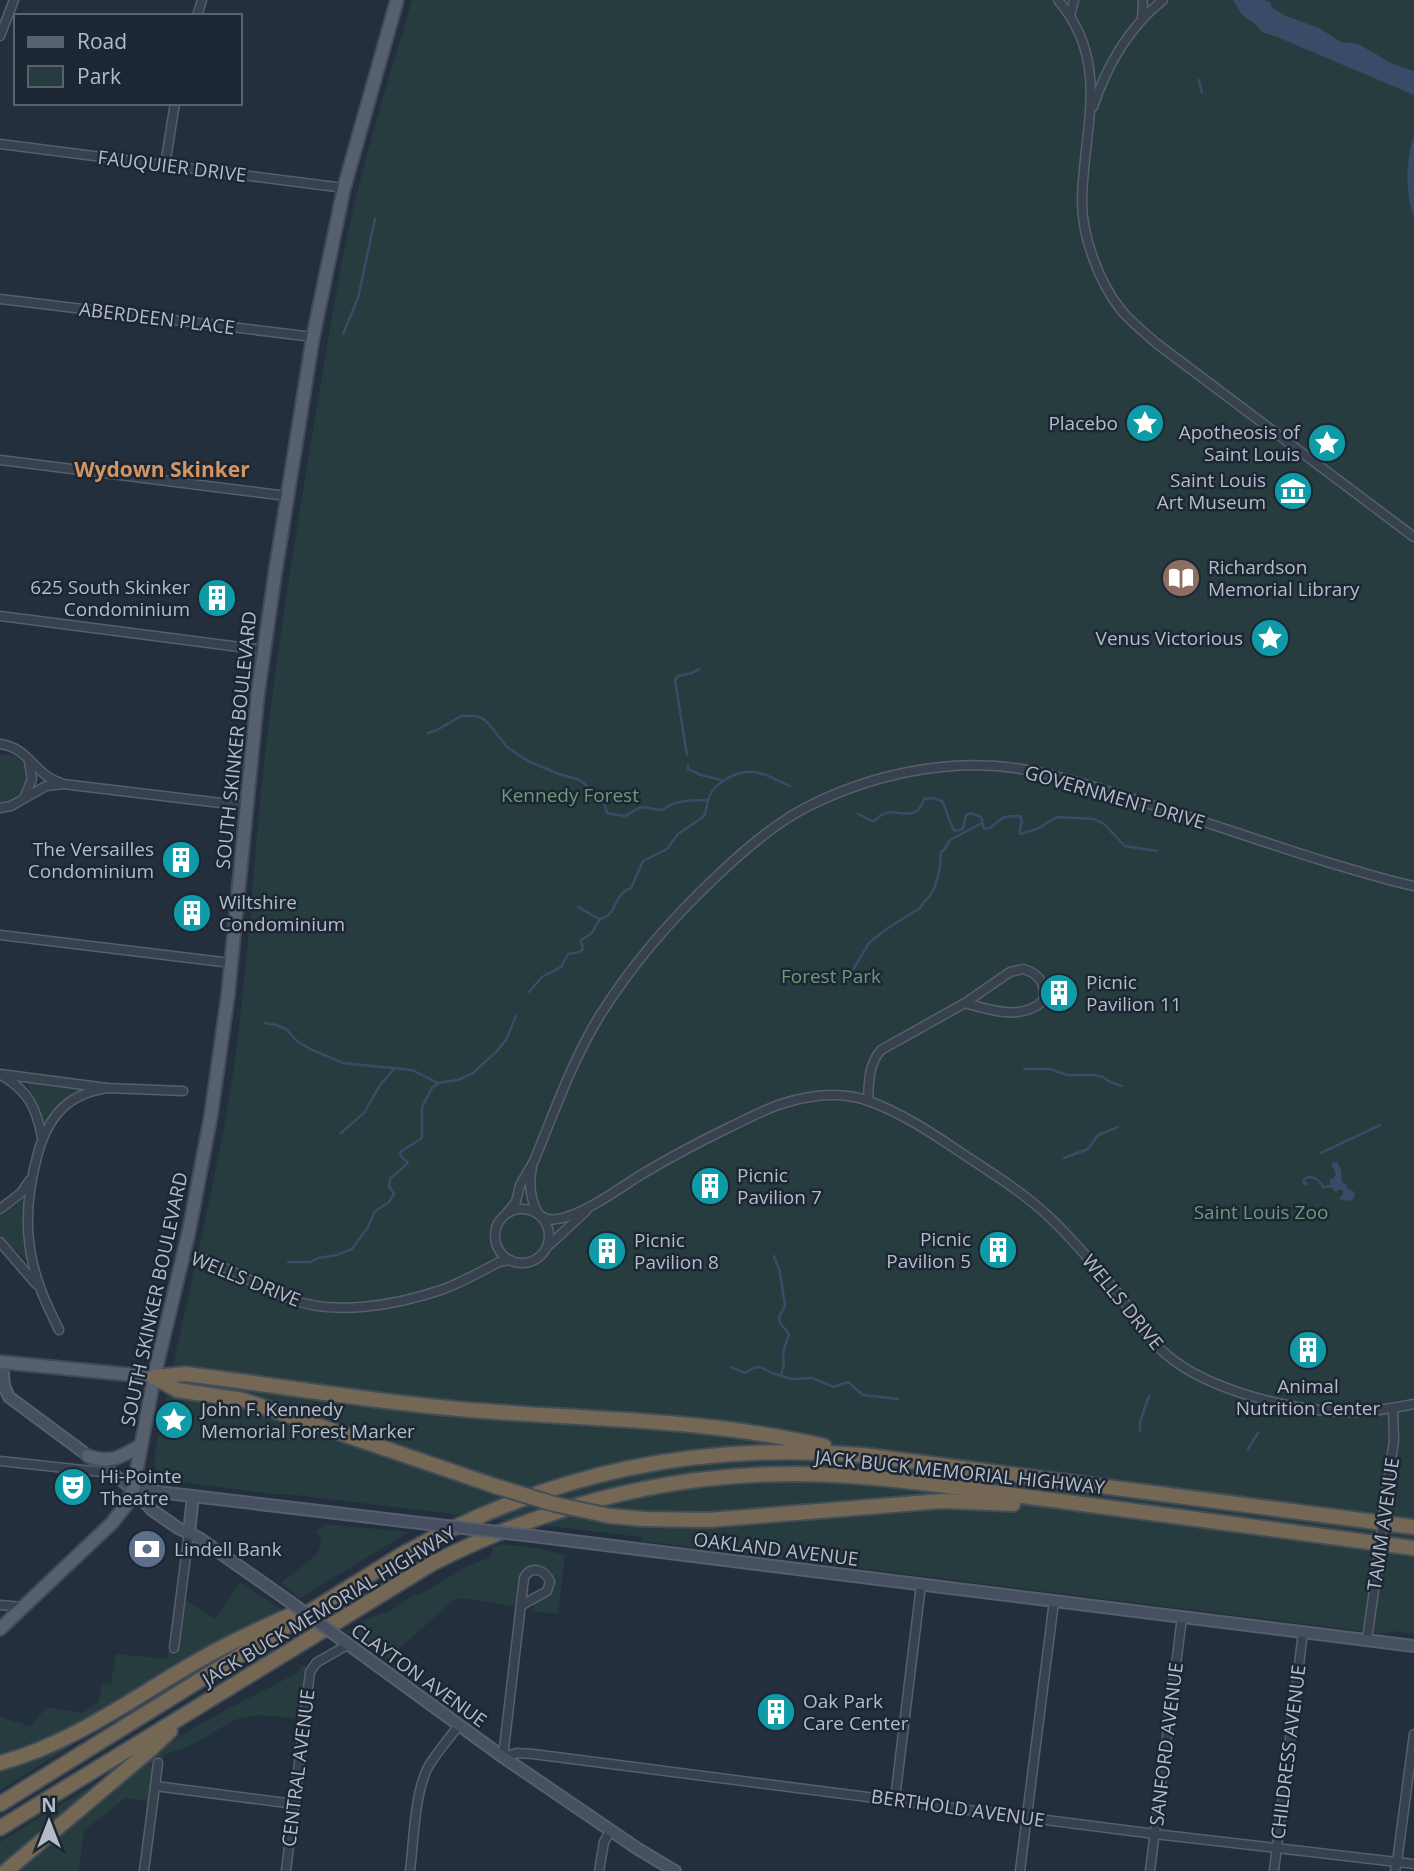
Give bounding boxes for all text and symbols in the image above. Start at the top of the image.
legend [14,14,242,105]
text: Road [77,27,127,55]
text: Park [77,62,121,90]
street label: FAUQUIER DRIVE [96,144,248,188]
street label: ABERDEEN PLACE [78,296,236,340]
place icon: Placebo [1124,402,1166,444]
place label: Placebo [1048,410,1118,436]
place label: Apotheosis of Saint Louis [1179,419,1302,467]
place icon: Apotheosis of Saint Louis [1306,422,1348,464]
district label: Wydown Skinker [74,455,250,483]
place label: Saint Louis Art Museum [1157,467,1266,515]
museum icon: Saint Louis Art Museum [1272,470,1314,512]
place label: Richardson Memorial Library [1208,554,1360,602]
library icon: Richardson Memorial Library [1160,557,1202,599]
place label: 625 South Skinker Condominium [30,574,190,622]
building icon: 625 South Skinker Condominium [196,577,238,619]
street label: SOUTH SKINKER BOULEVARD [210,610,262,870]
place icon: Venus Victorious [1249,617,1291,659]
place label: Venus Victorious [1096,625,1243,651]
street label: GOVERNMENT DRIVE [1022,759,1208,835]
park label: Kennedy Forest [501,782,639,808]
place label: The Versailles Condominium [28,836,154,884]
building icon: The Versailles Condominium [160,839,202,881]
place label: Wiltshire Condominium [219,889,345,937]
building icon: Wiltshire Condominium [171,892,213,934]
park label: Forest Park [781,963,881,989]
place label: Picnic Pavilion 11 [1086,969,1182,1017]
building icon: Picnic Pavilion 11 [1038,972,1080,1014]
place label: Picnic Pavilion 7 [737,1162,822,1210]
building icon: Picnic Pavilion 7 [689,1165,731,1207]
street label: SOUTH SKINKER BOULEVARD [114,1170,194,1428]
park label: Saint Louis Zoo [1194,1199,1328,1225]
place label: Picnic Pavilion 5 [886,1226,971,1274]
place label: Picnic Pavilion 8 [634,1227,719,1275]
building icon: Picnic Pavilion 5 [977,1229,1019,1271]
building icon: Picnic Pavilion 8 [586,1230,628,1272]
street label: WELLS DRIVE [187,1245,305,1313]
street label: WELLS DRIVE [1076,1249,1170,1355]
building icon: Animal Nutrition Center [1287,1329,1329,1371]
place label: Animal Nutrition Center [1236,1373,1380,1421]
place label: John F. Kennedy Memorial Forest Marker [199,1396,415,1444]
place icon: John F. Kennedy Memorial Forest Marker [153,1399,195,1441]
street label: JACK BUCK MEMORIAL HIGHWAY [812,1444,1106,1500]
street label: TAMM AVENUE [1361,1456,1405,1592]
place label: Hi-Pointe Theatre [100,1463,182,1511]
theatre icon: Hi-Pointe Theatre [52,1466,94,1508]
street label: JACK BUCK MEMORIAL HIGHWAY [196,1520,461,1693]
street label: OAKLAND AVENUE [692,1526,860,1572]
bank icon: Lindell Bank [126,1528,168,1570]
place label: Lindell Bank [174,1536,282,1562]
street label: CLAYTON AVENUE [346,1617,492,1733]
street label: SANFORD AVENUE [1143,1661,1189,1827]
street label: CHILDRESS AVENUE [1264,1663,1312,1841]
street label: CENTRAL AVENUE [275,1688,321,1848]
place label: Oak Park Care Center [803,1688,909,1736]
building icon: Oak Park Care Center [755,1691,797,1733]
street label: BERTHOLD AVENUE [870,1783,1046,1833]
north arrow [14,1787,84,1857]
text: N [41,1792,57,1818]

